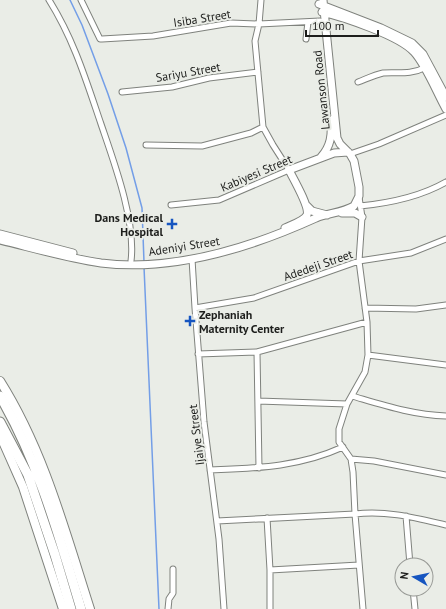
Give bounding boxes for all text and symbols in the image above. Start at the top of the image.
street label: Isiba Street [172,6,232,30]
scale bar [306,12,378,38]
text: 100 m [312,18,345,33]
street label: Lawanson Road [309,49,333,131]
street label: Sariyu Street [154,59,222,85]
street label: Kabiyesi Street [218,151,294,195]
place label: Dans Medical Hospital [95,210,163,239]
marker: Dans Medical Hospital [166,218,178,230]
street label: Adeniyi Street [147,233,221,259]
street label: Adedeji Street [281,246,355,284]
place label: Zephaniah Maternity Center [199,307,285,336]
marker: Zephaniah Maternity Center [184,315,196,327]
street label: Ijaiye Street [185,404,207,466]
north arrow [394,557,434,597]
text: N [397,571,412,580]

